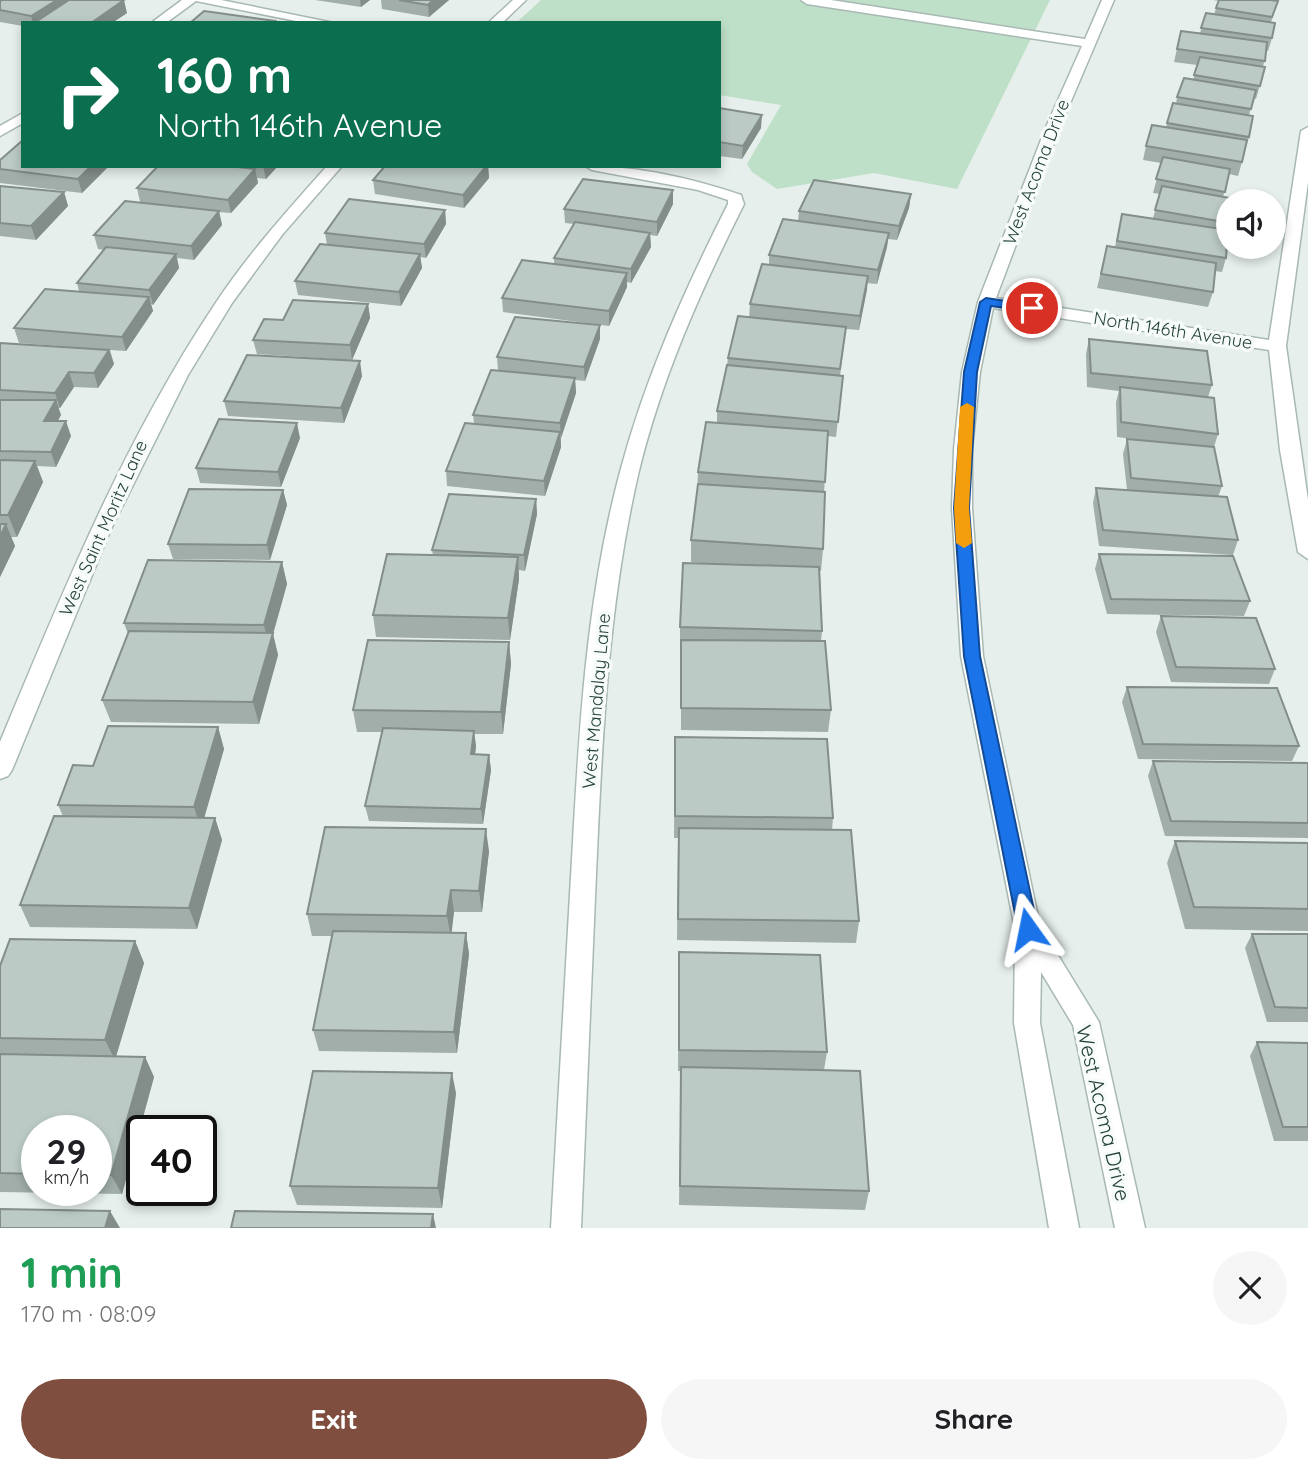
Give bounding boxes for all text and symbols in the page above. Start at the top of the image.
text: 160 m [157,44,292,105]
icon: right [42,49,133,140]
street label: West Acoma Drive [998,96,1074,248]
text: North 146th Avenue [157,105,442,145]
map controls [1216,189,1286,259]
button: sound [1216,189,1286,259]
pin [1002,278,1062,338]
icon: arrive [1013,289,1051,327]
street label: North 146th Avenue [1092,306,1254,354]
street label: West Saint Moritz Lane [54,436,152,620]
street label: West Mandalay Lane [577,612,615,790]
position arrow [991,892,1065,966]
street label: West Acoma Drive [1071,1022,1137,1204]
speed limit sign: 40 [126,1115,217,1206]
text: 29 [47,1129,86,1173]
text: km/h [44,1166,89,1189]
text: 1 min [21,1246,123,1299]
button: close [1213,1251,1287,1325]
text: 170 m · 08:09 [21,1299,156,1328]
button: Exit [21,1379,647,1459]
button: Share [661,1379,1287,1459]

